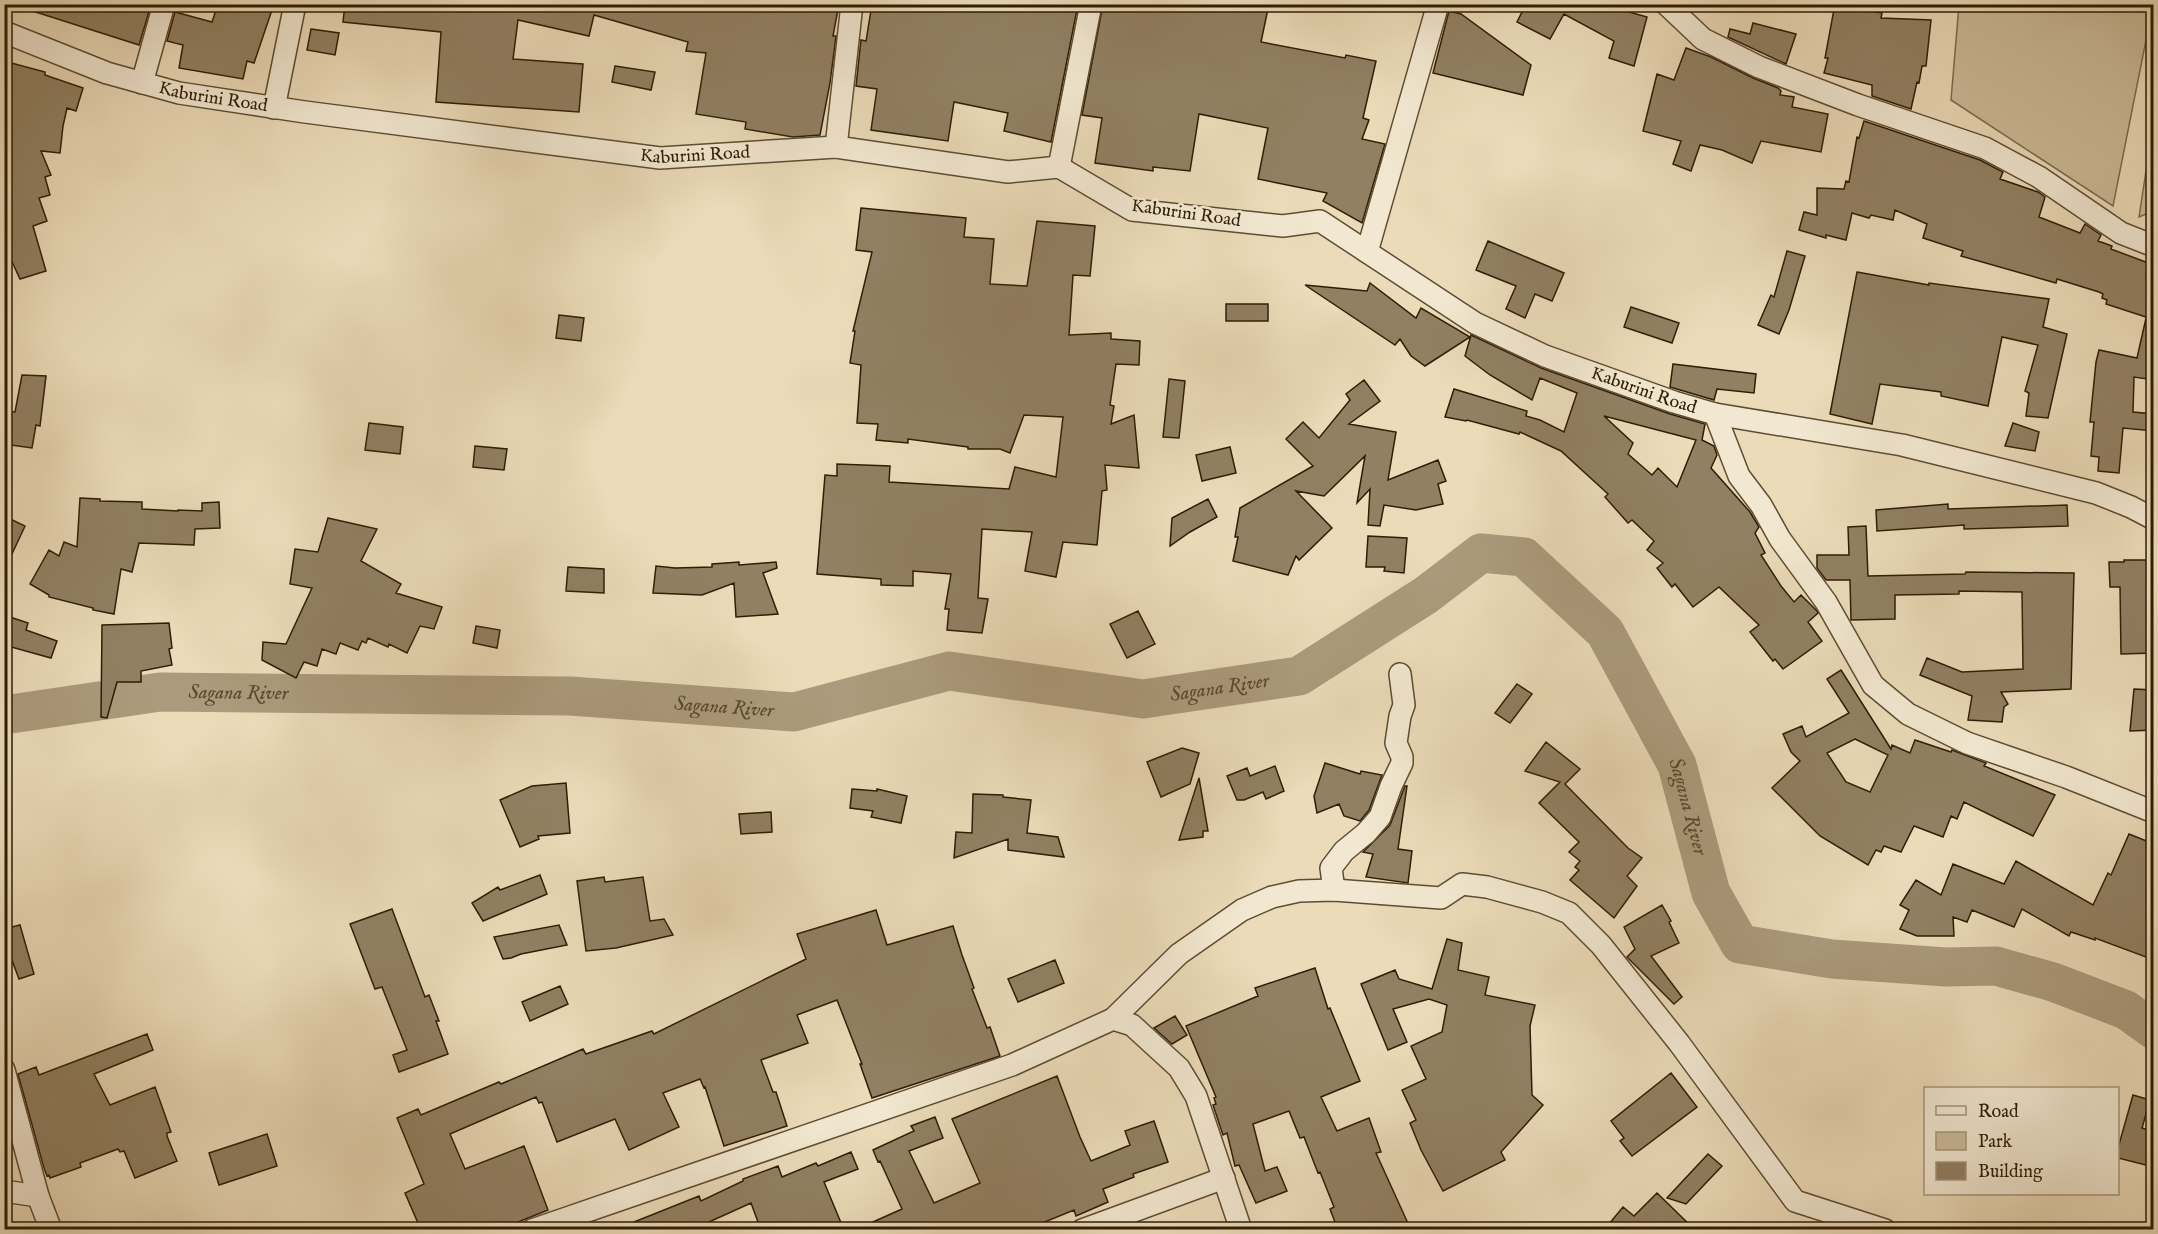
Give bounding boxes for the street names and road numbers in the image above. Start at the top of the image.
street label: Kaburini Road [156,76,270,118]
street label: Kaburini Road [639,141,751,170]
street label: Kaburini Road [1130,195,1243,233]
street label: Kaburini Road [1588,362,1700,420]

